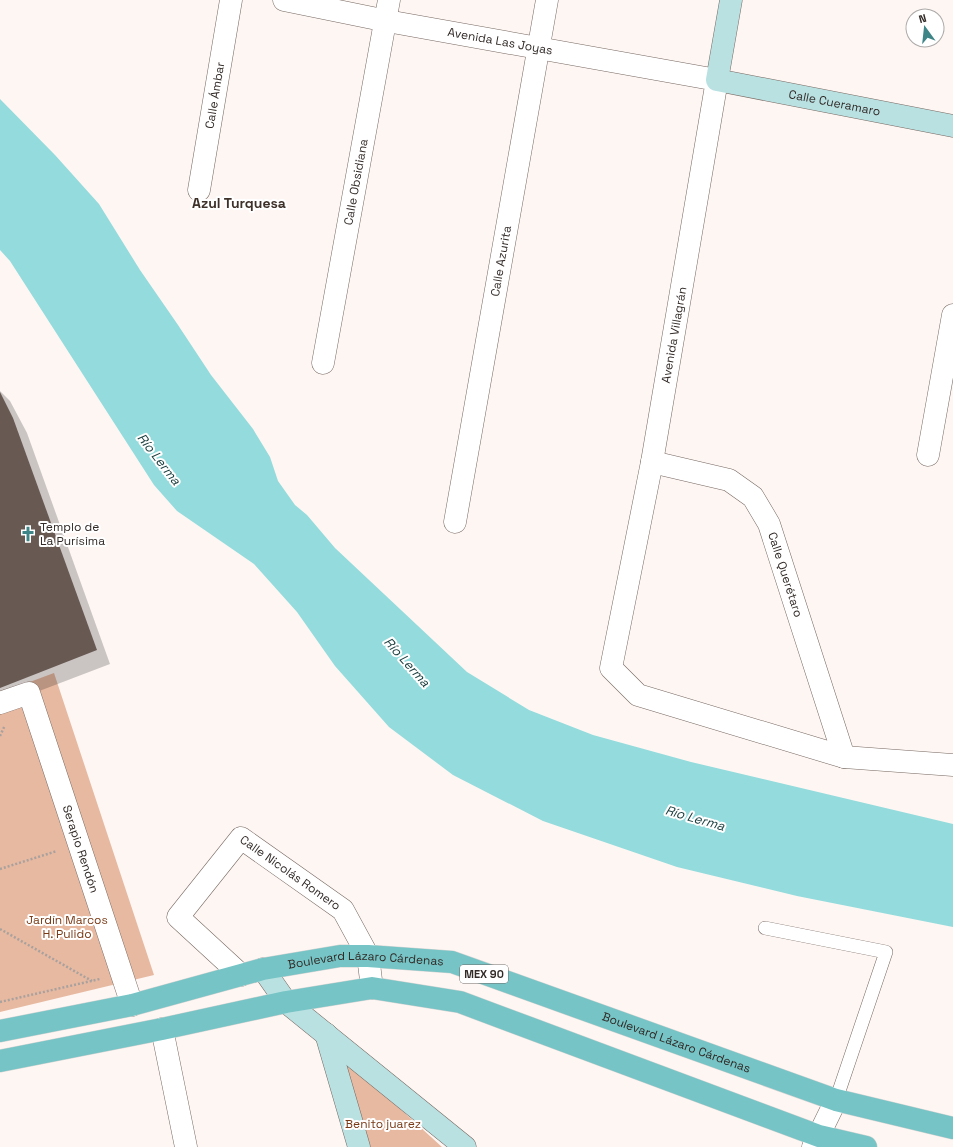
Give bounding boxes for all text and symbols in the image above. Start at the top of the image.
north arrow [905,8,945,48]
text: N [917,11,928,26]
street label: Avenida Las Joyas [446,24,554,58]
street label: Calle Ámbar [201,60,229,130]
street label: Calle Cueramaro [787,86,882,120]
street label: Calle Obsidiana [340,137,372,227]
district label: Azul Turquesa [192,194,286,212]
street label: Calle Azurita [487,224,515,298]
street label: Avenida Villagrán [658,285,690,385]
water label: Río Lerma [134,430,185,489]
place label: Templo de La Purísima [40,519,105,549]
church icon: Templo de La Purísima [19,525,37,543]
street label: Calle Querétaro [764,530,806,619]
water label: Río Lerma [380,634,434,691]
water label: Río Lerma [663,801,727,835]
street label: Serapio Rendón [59,803,102,895]
street label: Calle Nicolás Romero [237,832,344,914]
park label: Jardín Marcos H. Pulido [26,912,108,942]
street label: Boulevard Lázaro Cárdenas [287,948,444,973]
road number: MEX 90 [460,965,508,983]
street label: Boulevard Lázaro Cárdenas [600,1009,753,1077]
park label: Benito juarez [345,1116,421,1132]

